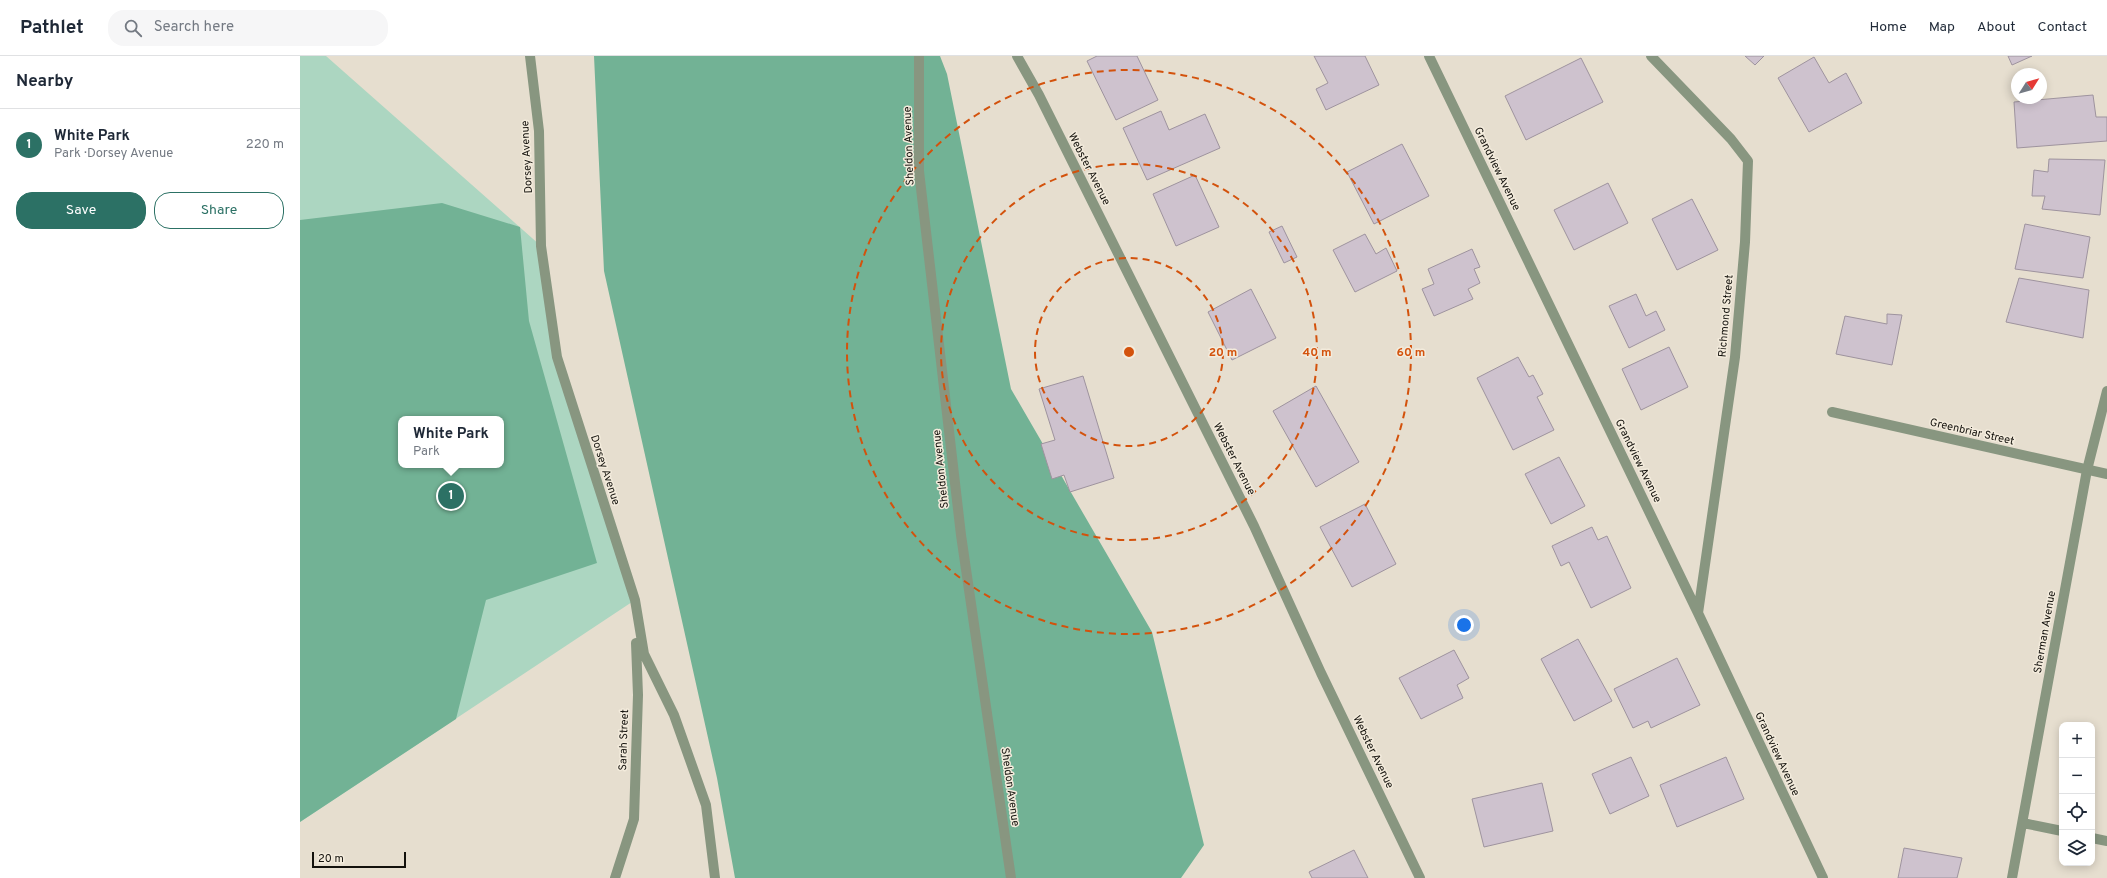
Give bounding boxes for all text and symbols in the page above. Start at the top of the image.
search box [108,10,388,46]
text: Pathlet [20,16,84,40]
icon: search [122,17,144,39]
text: Search here [154,18,234,37]
text: Home [1870,19,1907,36]
text: Map [1929,19,1955,36]
text: About [1977,19,2016,36]
text: Contact [2038,19,2087,36]
north arrow [2011,68,2047,104]
text: Nearby [16,71,73,93]
street label: Sheldon Avenue [901,106,917,186]
street label: Dorsey Avenue [518,120,536,194]
street label: Grandview Avenue [1471,125,1523,213]
text: White Park [54,127,130,146]
street label: Webster Avenue [1065,130,1113,208]
text: 1 [26,137,32,153]
text: 220 m [246,137,284,153]
text: Park · Dorsey Avenue [54,146,173,162]
button: Save [16,192,146,229]
button: Share [154,192,284,229]
street label: Richmond Street [1715,274,1737,358]
centre of rings [1122,345,1136,359]
text: 20 m [1209,345,1237,361]
text: 40 m [1302,345,1332,361]
text: 60 m [1397,345,1425,361]
street label: Greenbriar Street [1928,415,2016,449]
popup [398,416,504,468]
street label: Grandview Avenue [1612,417,1664,505]
street label: Webster Avenue [1210,420,1258,498]
text: White Park [413,425,489,444]
street label: Sheldon Avenue [930,429,952,509]
street label: Dorsey Avenue [587,433,623,507]
text: Park [413,444,440,460]
pin: 1 [438,481,464,511]
street label: Sherman Avenue [2031,590,2059,674]
your location [1454,615,1474,635]
street label: Sarah Street [616,709,632,771]
street label: Grandview Avenue [1751,710,1803,798]
street label: Webster Avenue [1349,713,1397,791]
map controls [2059,722,2095,866]
button: + [2059,722,2095,758]
street label: Sheldon Avenue [998,747,1022,827]
button: − [2059,758,2095,794]
button: locate [2059,794,2095,830]
button: layers [2059,830,2095,866]
scale bar [312,850,406,869]
text: 20 m [318,852,344,866]

